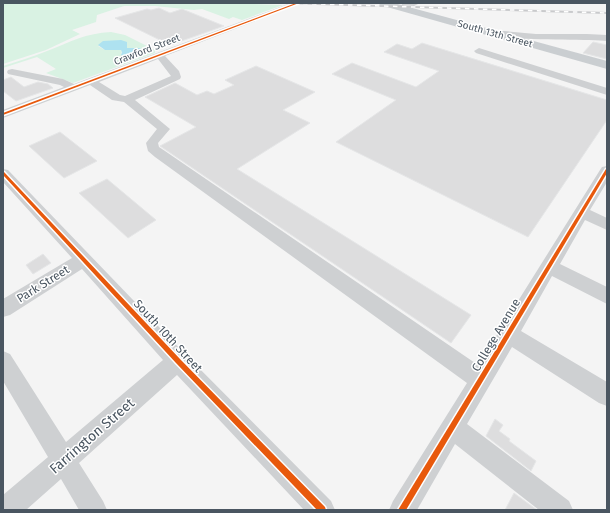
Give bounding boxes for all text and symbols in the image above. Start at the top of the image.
street label: South 13th Street [456,18,534,51]
street label: Crawford Street [112,32,182,68]
street label: Park Street [14,262,72,306]
street label: College Avenue [469,296,523,374]
street label: South 10th Street [131,297,206,376]
street label: Farrington Street [46,394,139,477]

